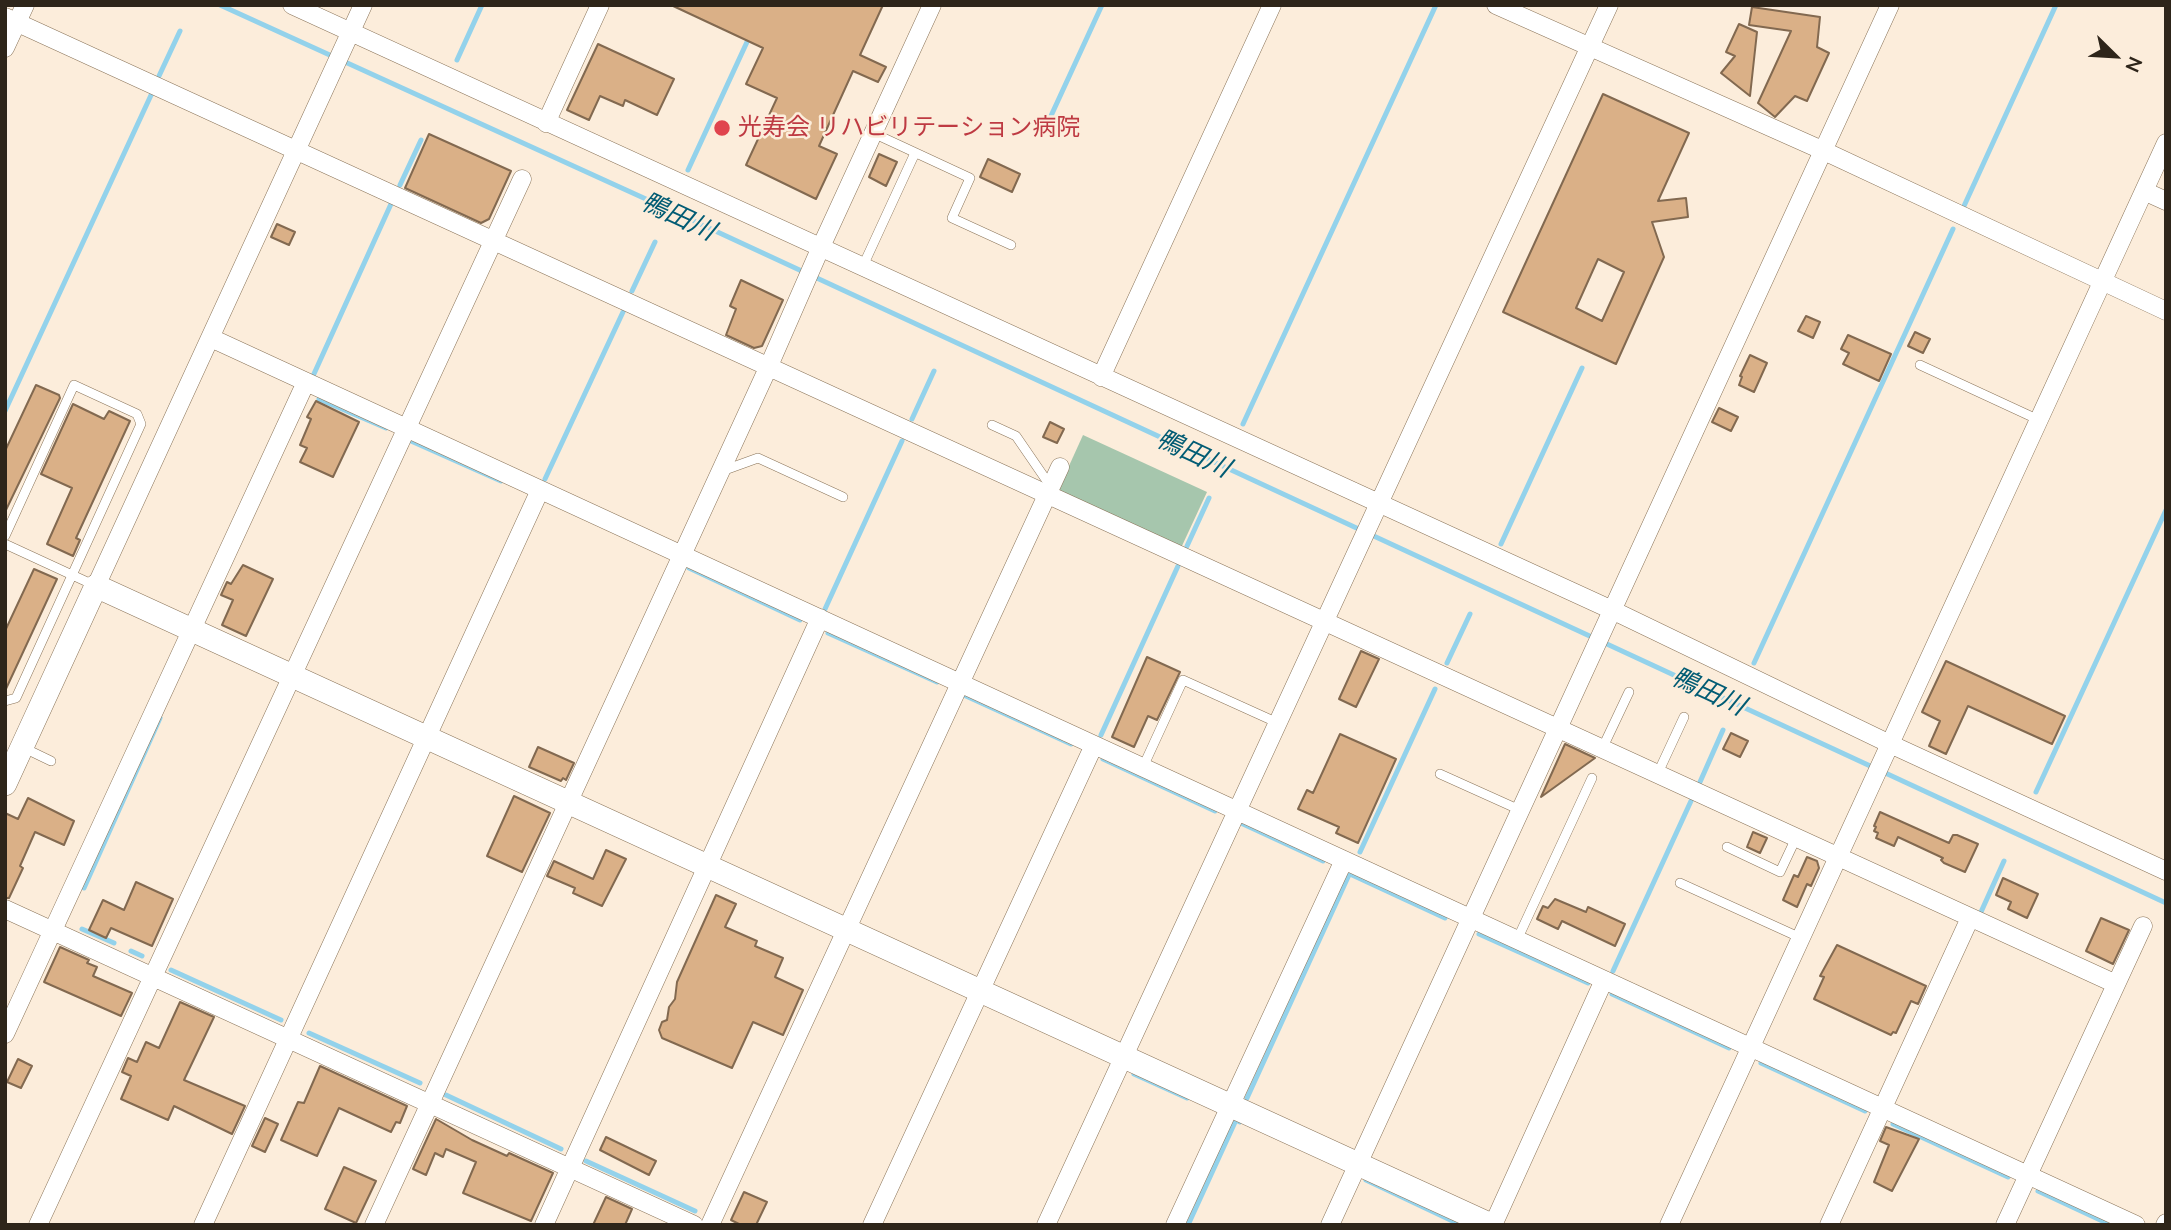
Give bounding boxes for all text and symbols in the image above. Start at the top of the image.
north arrow [2080,21,2150,91]
text: N [2120,53,2148,76]
place label: 光寿会 リハビリテーション病院 [738,114,1080,142]
marker: 光寿会 リハビリテーション病院 [712,118,732,138]
water label: 鴨田川 [636,186,720,248]
water label: 鴨田川 [1151,423,1235,485]
water label: 鴨田川 [1666,661,1750,723]

